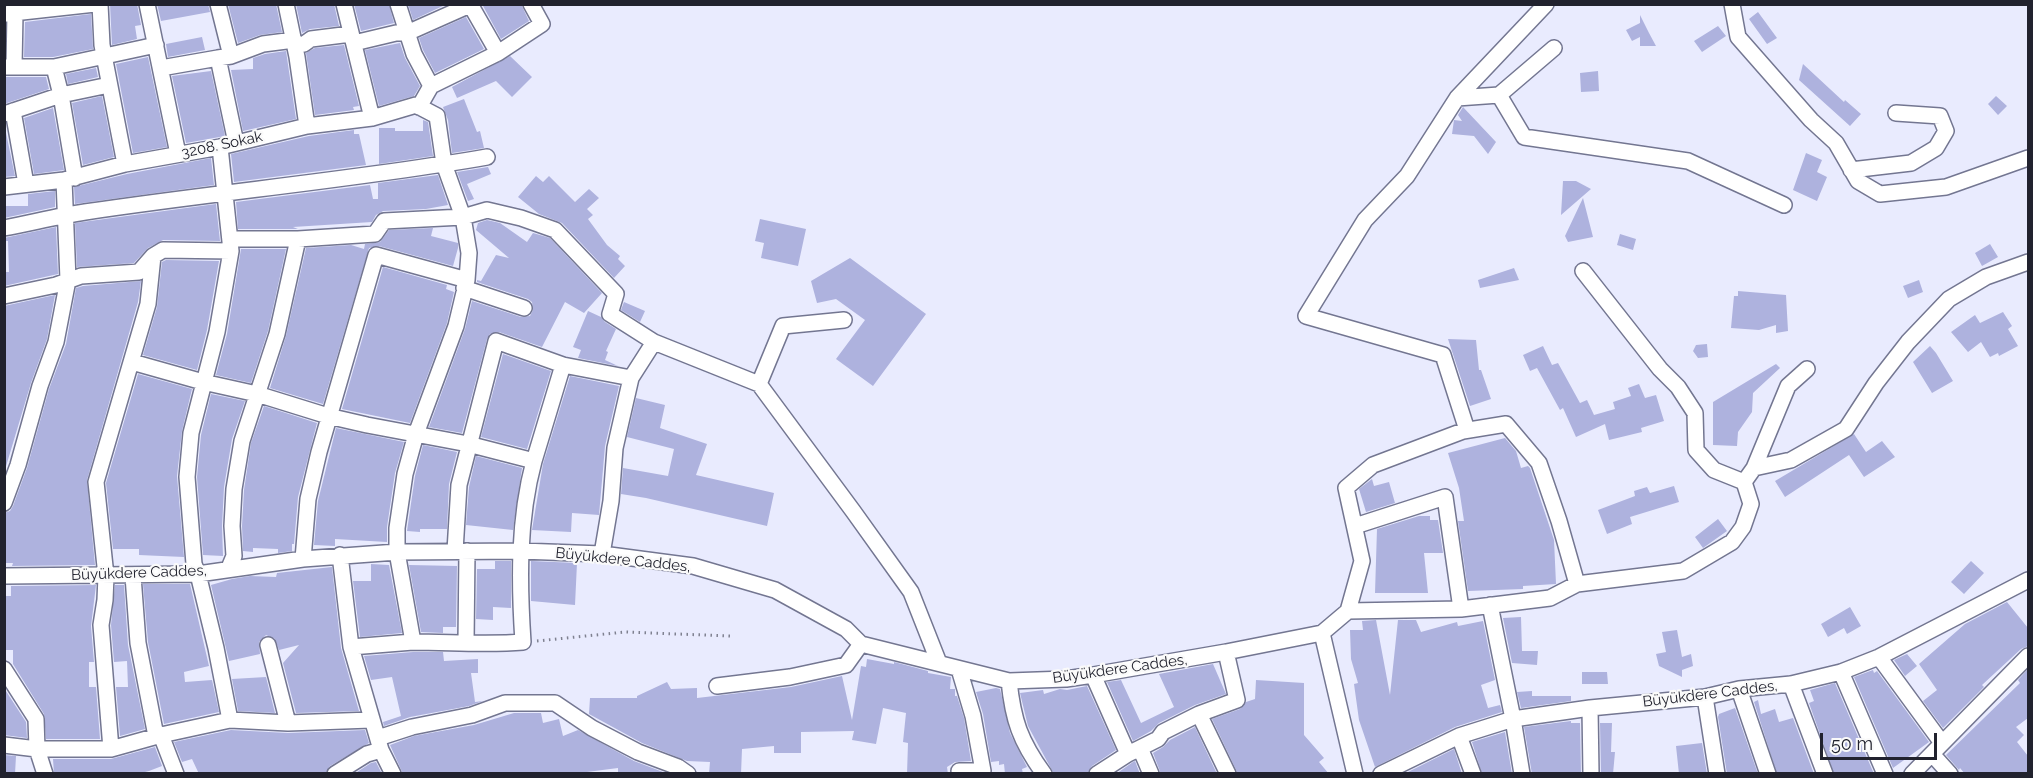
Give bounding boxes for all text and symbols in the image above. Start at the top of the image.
street label: 3208. Sokak [180,128,264,162]
street label: Büyükdere Caddes, [555,544,691,576]
street label: Büyükdere Caddes, [71,562,207,584]
street label: Büyükdere Caddes, [1051,651,1189,687]
street label: Büyükdere Caddes, [1641,677,1779,711]
scale bar [1823,721,1940,759]
text: 50 m [1831,733,1873,754]

